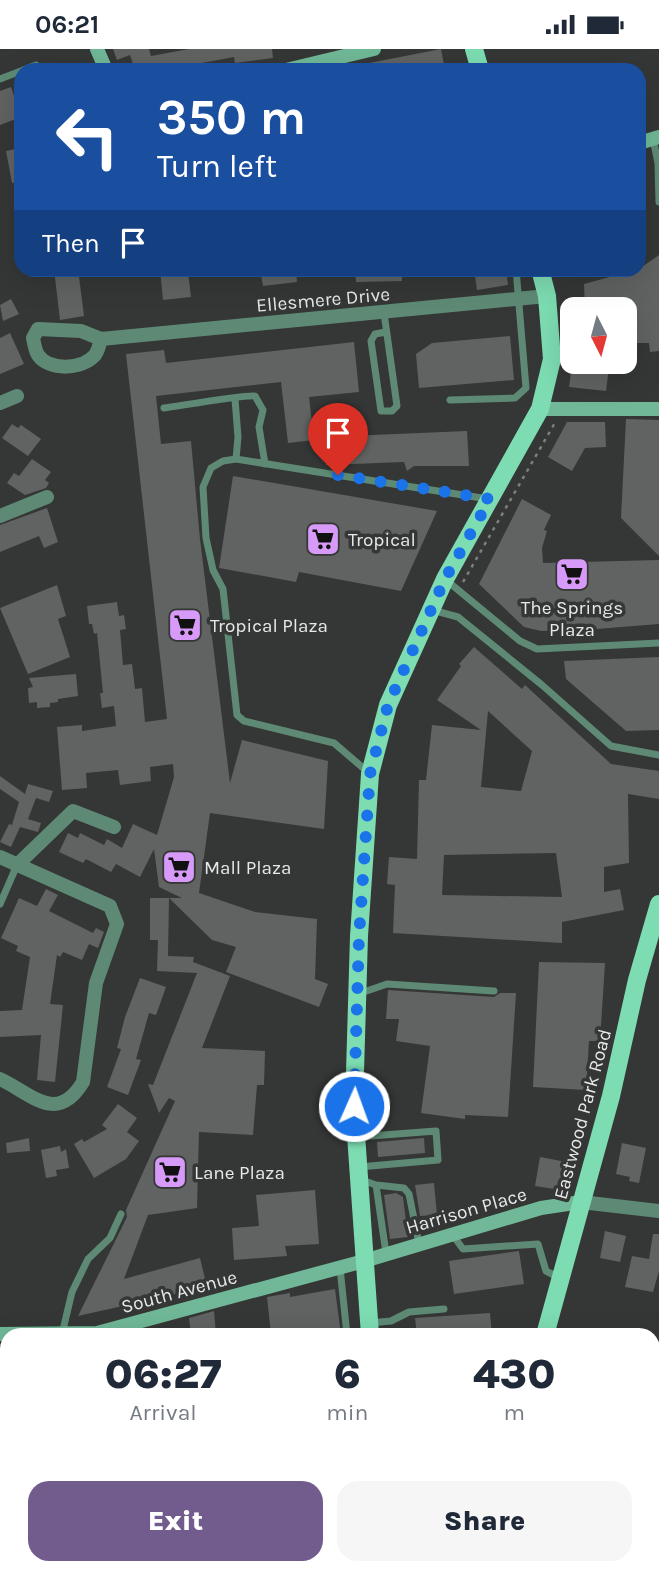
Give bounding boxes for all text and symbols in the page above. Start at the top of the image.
text: 06:21 [35,9,99,40]
text: 350 m [157,89,306,146]
icon: left [42,91,133,182]
text: Turn left [157,148,277,185]
icon: arrive [114,224,152,262]
text: Then [42,228,100,259]
street label: Ellesmere Drive [255,283,391,317]
north arrow [560,297,637,375]
map controls [560,297,637,374]
pin [308,403,368,475]
icon: arrive [319,414,357,452]
supermarket icon: Tropical [304,520,342,558]
place label: Tropical [348,529,416,551]
supermarket icon: The Springs Plaza [553,555,591,593]
place label: The Springs Plaza [521,597,623,641]
supermarket icon: Tropical Plaza [166,606,204,644]
place label: Tropical Plaza [210,615,328,637]
supermarket icon: Mall Plaza [160,848,198,886]
place label: Mall Plaza [204,857,291,879]
street label: Eastwood Park Road [550,1027,616,1202]
position arrow [317,1069,391,1143]
supermarket icon: Lane Plaza [151,1153,189,1191]
place label: Lane Plaza [194,1162,285,1184]
street label: Harrison Place [403,1183,529,1239]
street label: South Avenue [119,1266,240,1318]
text: 06:27 [105,1349,222,1399]
text: 6 [334,1349,361,1399]
text: 430 [473,1349,555,1399]
text: Arrival [129,1399,197,1426]
text: min [326,1399,368,1426]
text: m [503,1399,525,1426]
button: Exit [28,1481,323,1561]
button: Share [337,1481,632,1561]

